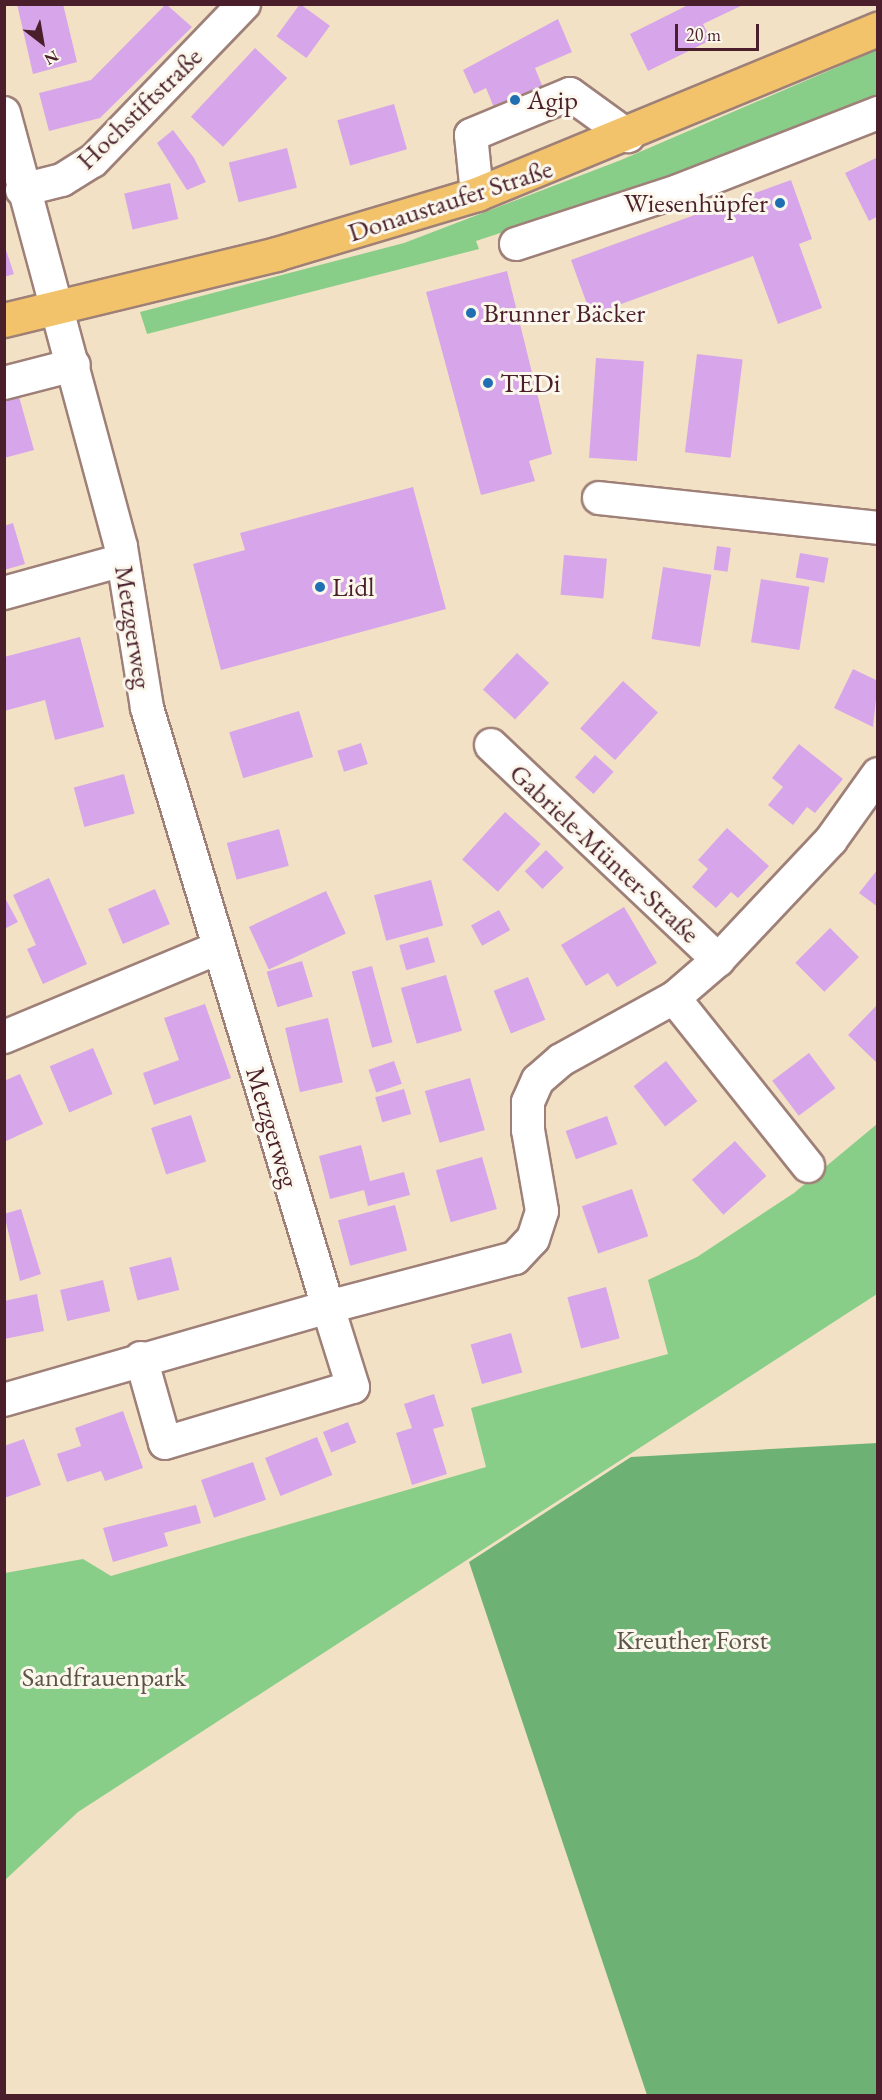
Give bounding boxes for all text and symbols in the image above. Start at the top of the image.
north arrow [12,12,72,72]
scale bar [678,12,762,50]
text: 20 m [686,23,721,46]
street label: Hochstiftstraße [69,40,209,176]
text: N [41,46,62,70]
place label: Agip [527,84,578,116]
marker: Agip [508,93,522,107]
street label: Donaustaufer Straße [344,152,556,248]
place label: Wiesenhüpfer [624,187,768,219]
marker: Wiesenhüpfer [773,196,787,210]
place label: Brunner Bäcker [483,297,645,329]
marker: Brunner Bäcker [464,306,478,320]
place label: TEDi [500,367,560,399]
marker: TEDi [481,376,495,390]
street label: Metzgerweg [108,563,160,691]
place label: Lidl [332,571,375,603]
marker: Lidl [313,580,327,594]
street label: Gabriele-Münter-Straße [503,757,707,949]
street label: Metzgerweg [239,1063,307,1191]
park label: Kreuther Forst [616,1624,768,1656]
park label: Sandfrauenpark [22,1661,186,1693]

